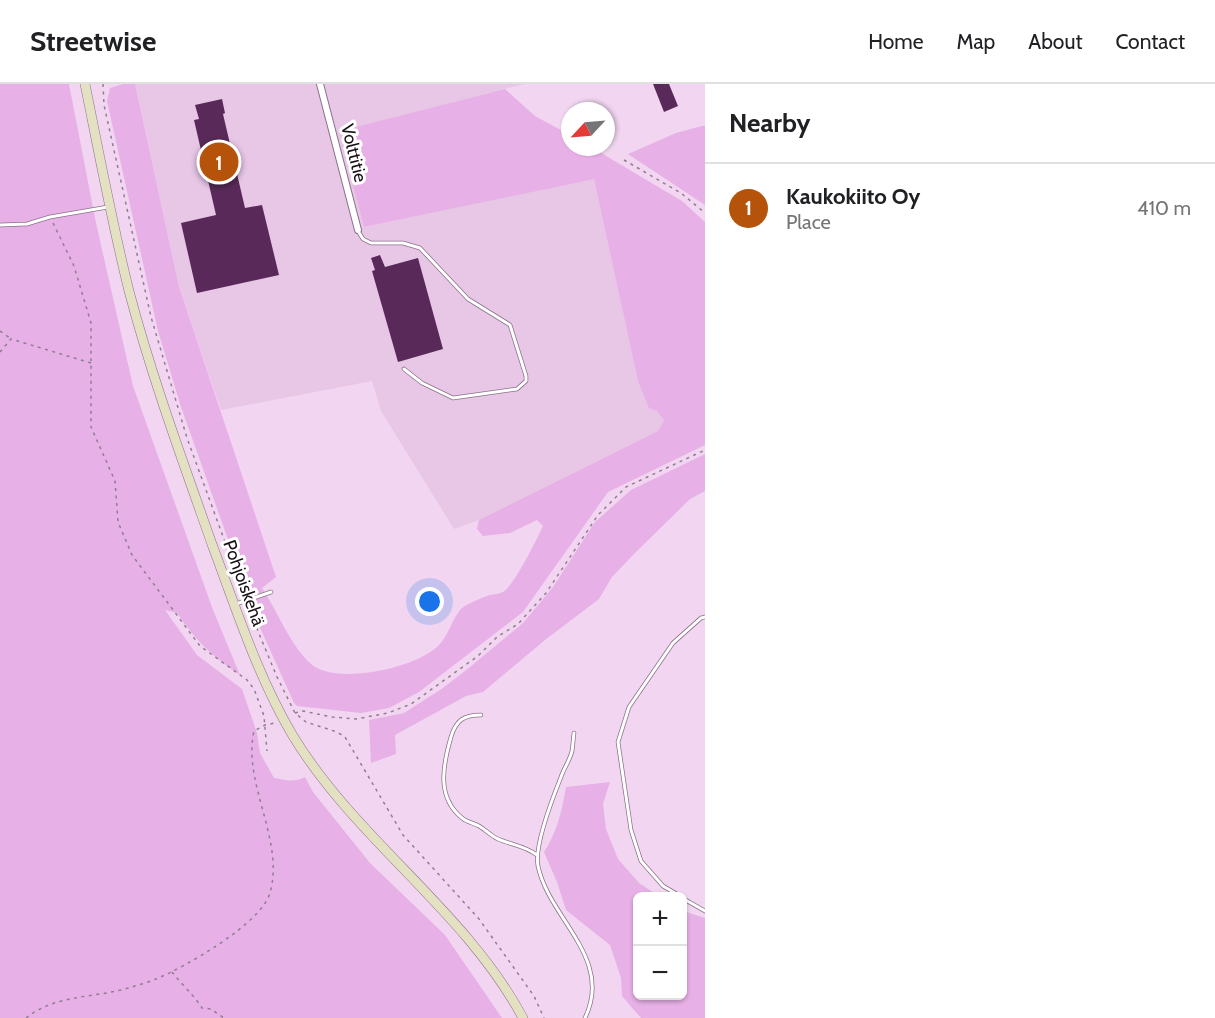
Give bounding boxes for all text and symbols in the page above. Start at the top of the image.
text: Streetwise [30,24,156,58]
text: Home [868,29,924,54]
text: Map [957,29,995,54]
text: About [1028,29,1082,54]
text: Contact [1115,29,1185,54]
north arrow [561,102,615,156]
text: Nearby [729,107,810,139]
street label: Volttitie [336,122,372,184]
pin: 1 [200,140,238,184]
text: Kaukokiito Oy [786,183,920,210]
text: 1 [745,196,752,220]
text: 410 m [1137,196,1191,220]
text: Place [786,210,831,234]
street label: Pohjoiskehä [218,537,270,629]
your location [415,587,444,616]
map controls [633,892,687,1000]
button: + [633,892,687,946]
button: − [633,946,687,1000]

